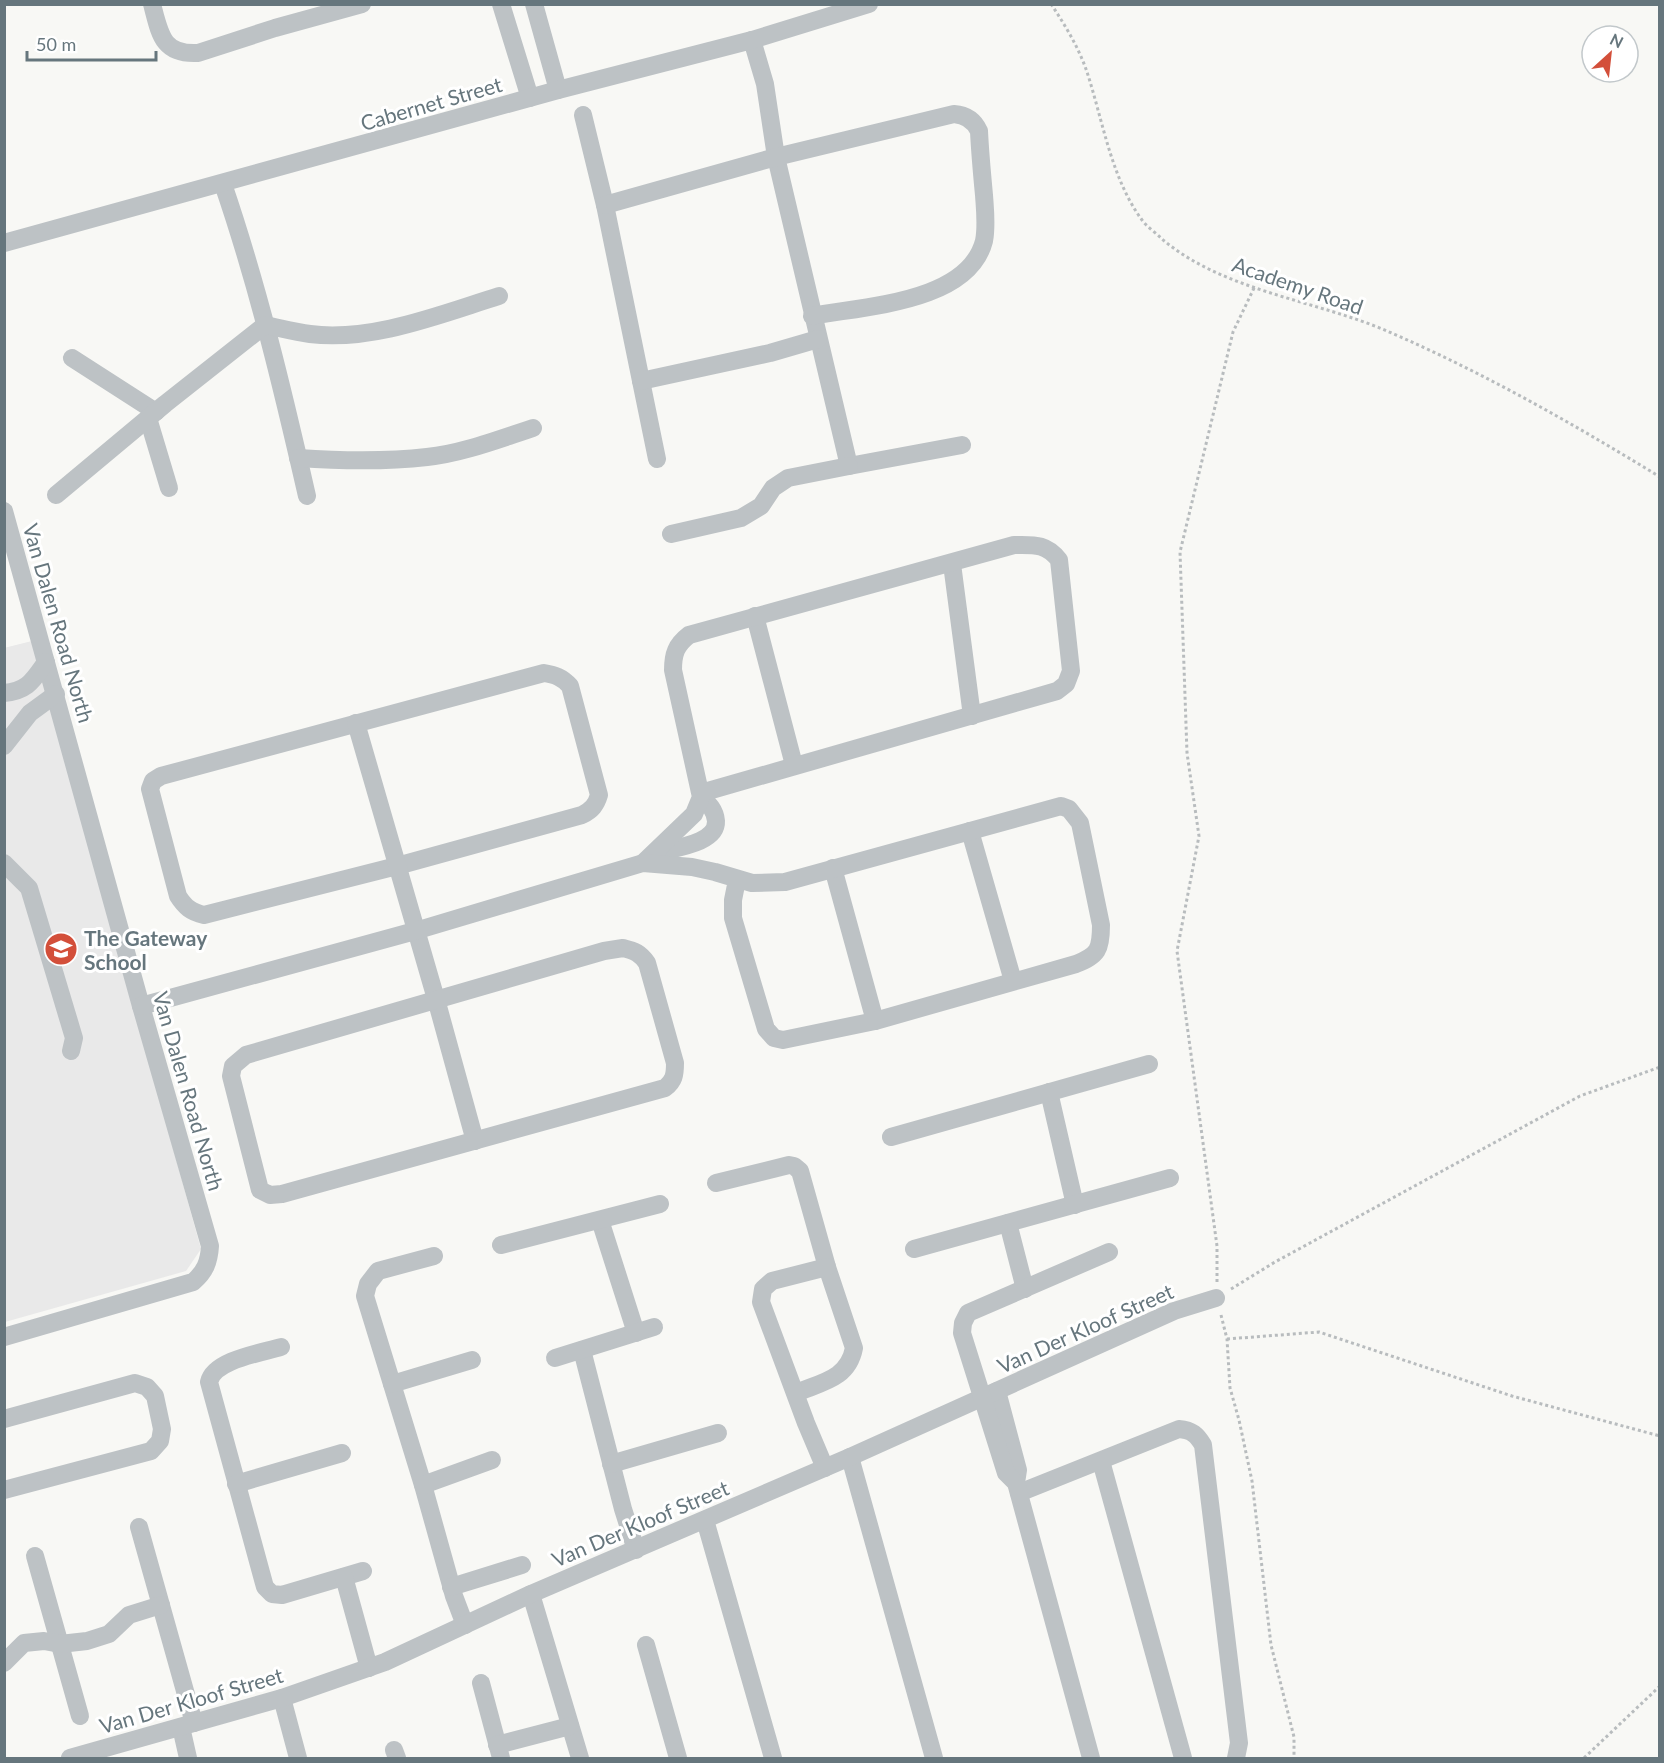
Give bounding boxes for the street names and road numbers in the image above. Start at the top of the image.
street label: Cabernet Street [357,71,505,135]
street label: Academy Road [1229,251,1367,319]
street label: Van Dalen Road North [19,521,99,725]
street label: Van Dalen Road North [149,989,229,1193]
street label: Van Der Kloof Street [993,1278,1177,1378]
street label: Van Der Kloof Street [548,1474,733,1572]
street label: Van Der Kloof Street [96,1662,286,1738]

